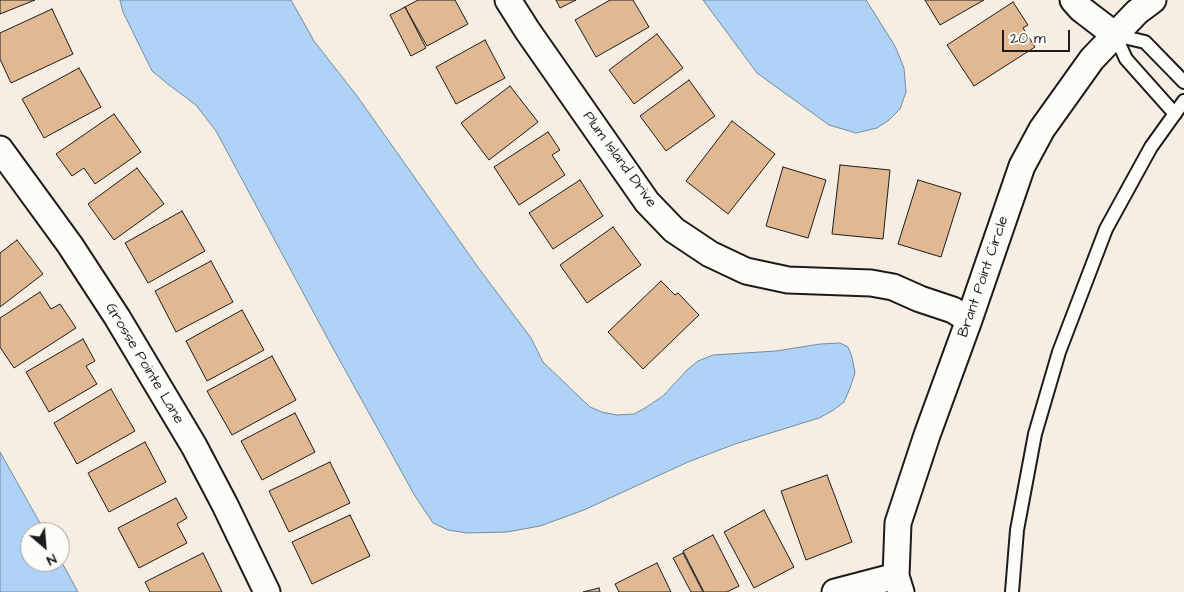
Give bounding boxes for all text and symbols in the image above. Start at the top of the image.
scale bar [1004,20,1072,52]
text: 20 m [1010,28,1046,49]
street label: Plum Island Drive [578,108,660,212]
street label: Brant Point Circle [955,214,1013,340]
street label: Grosse Pointe Lane [101,300,187,428]
north arrow [20,522,70,572]
text: N [43,549,60,570]

